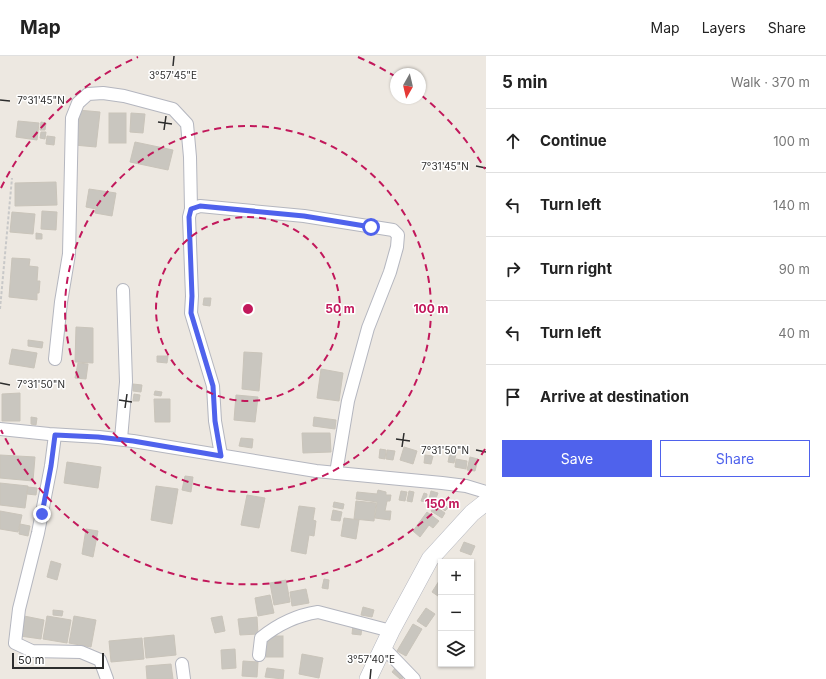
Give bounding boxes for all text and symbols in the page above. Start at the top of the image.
text: Map [20,16,61,39]
text: Map [651,19,680,36]
text: Layers [702,19,746,36]
text: Share [768,19,806,36]
north arrow [390,68,426,104]
text: 3°57'45"E [149,69,197,81]
text: 5 min [502,72,548,92]
text: Walk · 370 m [731,74,810,90]
text: 7°31'45"N [17,94,65,106]
icon: ahead [502,130,524,152]
text: Continue [540,131,607,150]
text: 100 m [773,133,810,149]
text: 7°31'45"N [421,160,469,172]
icon: left [502,194,524,216]
text: Turn left [540,195,601,214]
text: 140 m [773,197,810,213]
route start [362,218,380,236]
icon: right [502,258,524,280]
text: Turn right [540,259,612,278]
text: 90 m [779,261,810,277]
text: 50 m [325,301,355,316]
text: 100 m [413,301,449,316]
centre of rings [241,302,255,316]
icon: left [502,322,524,344]
text: Turn left [540,323,601,342]
text: 40 m [778,325,810,341]
text: 7°31'50"N [17,378,65,390]
icon: arrive [502,386,524,408]
text: Arrive at destination [540,387,689,406]
button: Save [502,440,652,477]
button: Share [660,440,810,477]
text: 7°31'50"N [421,444,469,456]
text: 150 m [425,496,459,511]
route end [33,505,51,523]
map controls [438,559,474,667]
button: + [438,559,474,595]
button: − [438,595,474,631]
button: layers [438,631,474,667]
scale bar [12,651,104,670]
text: 50 m [18,653,44,667]
text: 3°57'40"E [347,653,395,665]

